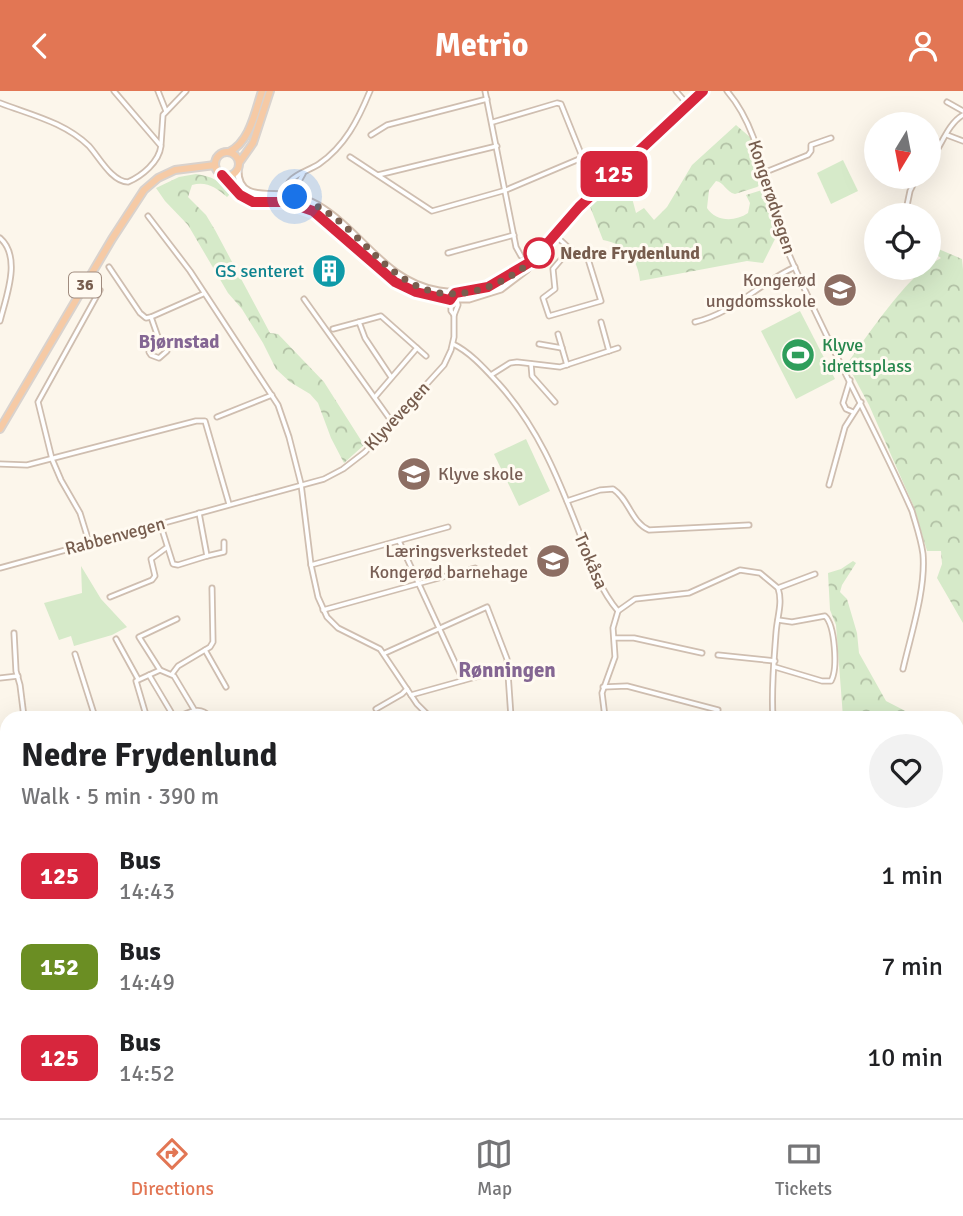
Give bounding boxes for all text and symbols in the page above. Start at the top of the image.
text: Metrio [434,26,529,65]
icon: back [21,27,59,65]
icon: person [904,27,942,65]
north arrow [864,112,942,189]
map controls [864,112,941,280]
street label: Kongerødvegen [743,137,801,257]
line badge: 125 [574,151,654,197]
text: 125 [595,159,633,189]
your location [277,179,312,214]
button: locate [864,203,941,280]
marker: Nedre Frydenlund [524,238,554,268]
place label: Nedre Frydenlund [560,242,700,264]
building icon: GS senteret [310,252,348,290]
place label: GS senteret [215,260,304,282]
place label: Kongerød ungdomsskole [706,269,816,312]
school or university icon: Kongerød ungdomsskole [821,271,859,309]
road number: 36 [69,273,101,297]
district label: Bjørnstad [139,330,219,354]
place label: Klyve idrettsplass [822,334,912,377]
sports icon: Klyve idrettsplass [779,336,817,374]
street label: Klyvevegen [360,377,434,455]
school or university icon: Klyve skole [395,455,433,493]
place label: Klyve skole [438,463,523,485]
street label: Rabbenvegen [63,512,167,560]
street label: Trokåsa [569,530,613,592]
place label: Læringsverkstedet Kongerød barnehage [369,540,528,583]
school or university icon: Læringsverkstedet Kongerød barnehage [534,542,572,580]
district label: Rønningen [458,657,556,683]
button: heart [869,734,943,808]
text: Nedre Frydenlund [21,735,278,776]
text: Walk · 5 min · 390 m [21,782,219,811]
text: Bus [119,845,161,877]
text: 1 min [881,860,943,892]
text: 125 [40,861,79,891]
text: 14:43 [119,877,175,906]
text: Bus [119,936,161,968]
text: 7 min [881,951,943,983]
text: 152 [40,952,79,982]
text: 14:49 [119,968,175,997]
text: Bus [119,1027,161,1059]
text: 10 min [867,1042,943,1074]
text: 125 [40,1043,79,1073]
text: 14:52 [119,1059,175,1088]
tab: Directions [131,1135,214,1201]
tab: Map [475,1135,513,1201]
tab: Tickets [775,1135,832,1201]

